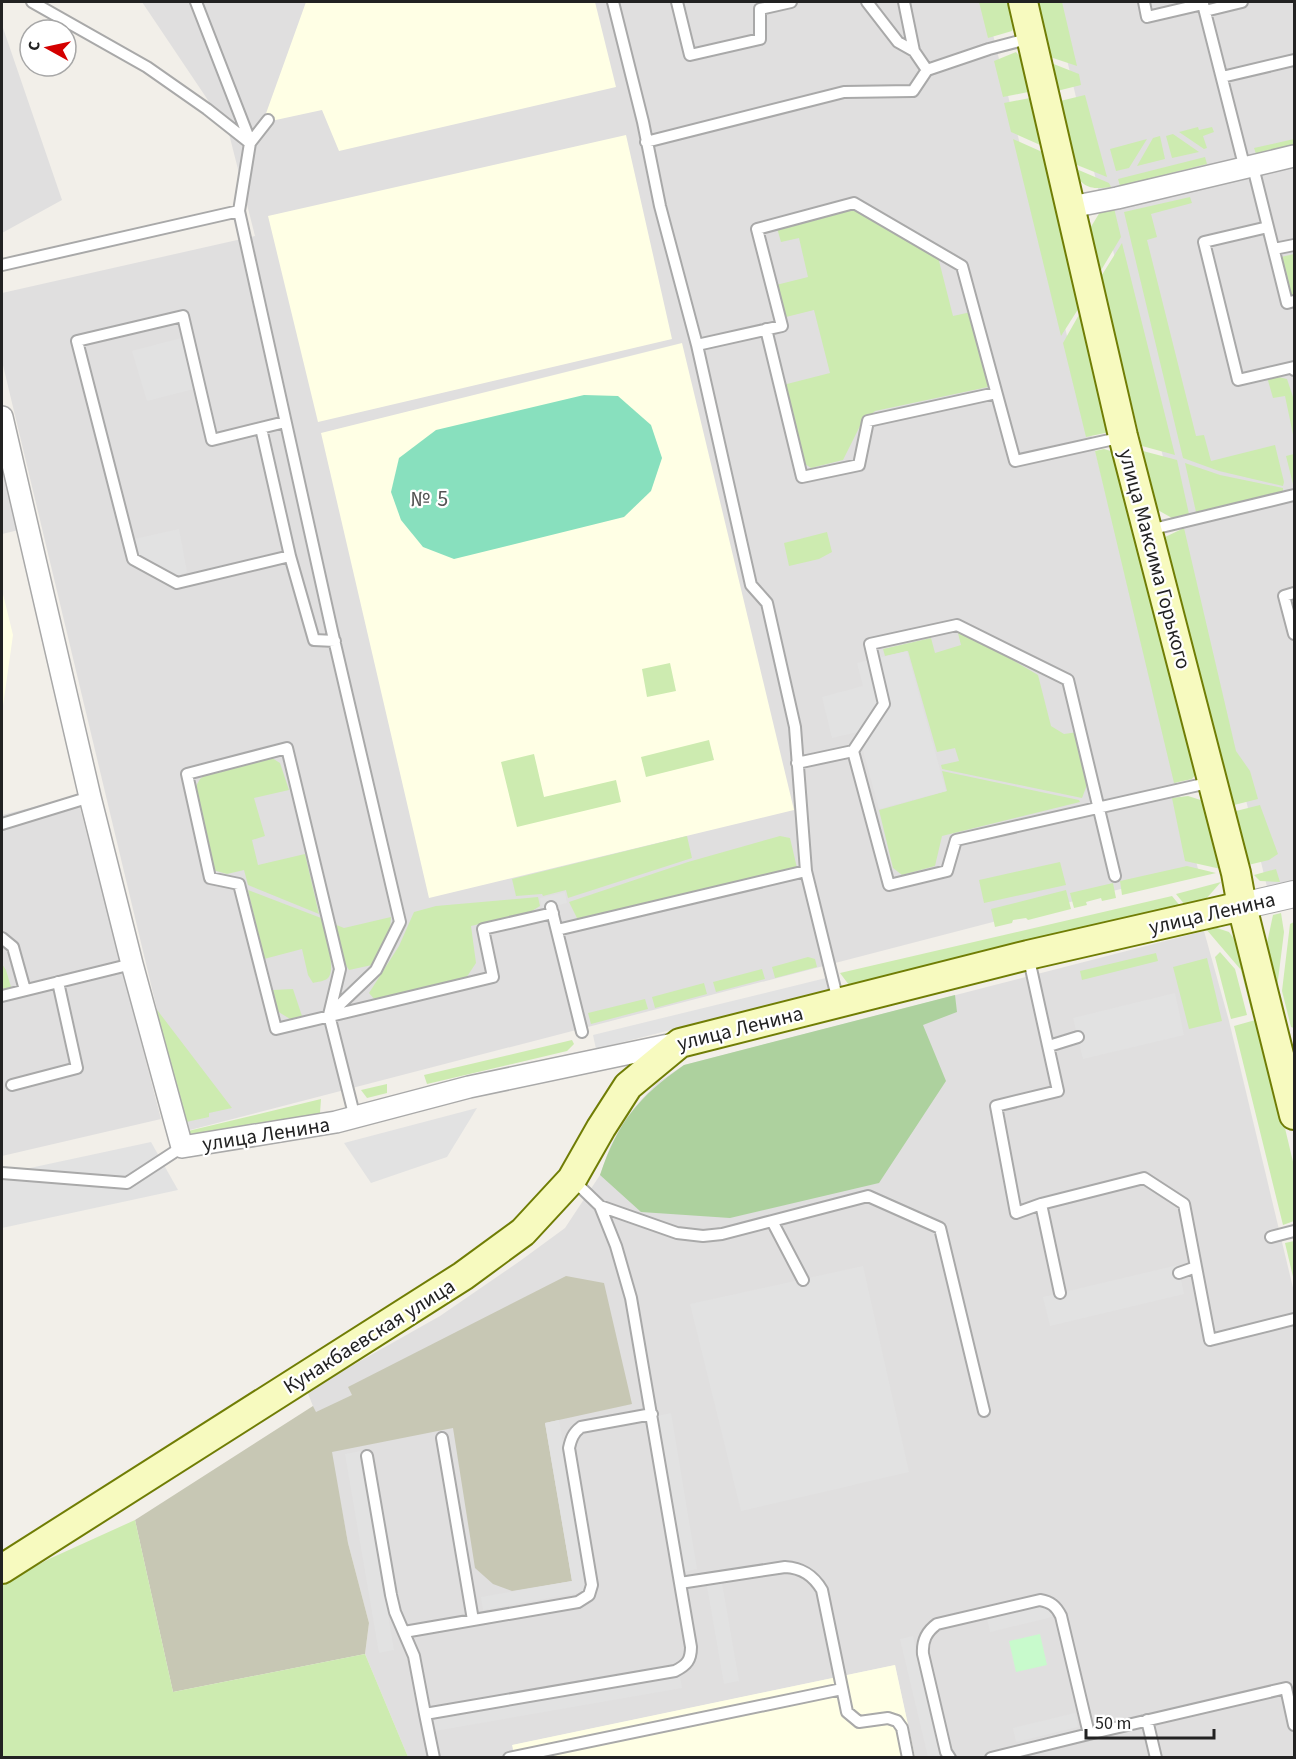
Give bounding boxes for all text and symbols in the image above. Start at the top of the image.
north arrow [18,18,78,78]
text: С [23,40,46,52]
street label: улица Максима Горького [1111,446,1199,672]
district label: № 5 [410,483,450,515]
street label: улица Ленина [1146,884,1278,942]
street label: улица Ленина [674,998,806,1058]
street label: улица Ленина [200,1109,332,1159]
street label: Кунакбаевская улица [277,1271,461,1401]
scale bar [1086,1702,1214,1740]
text: 50 m [1095,1711,1131,1736]

